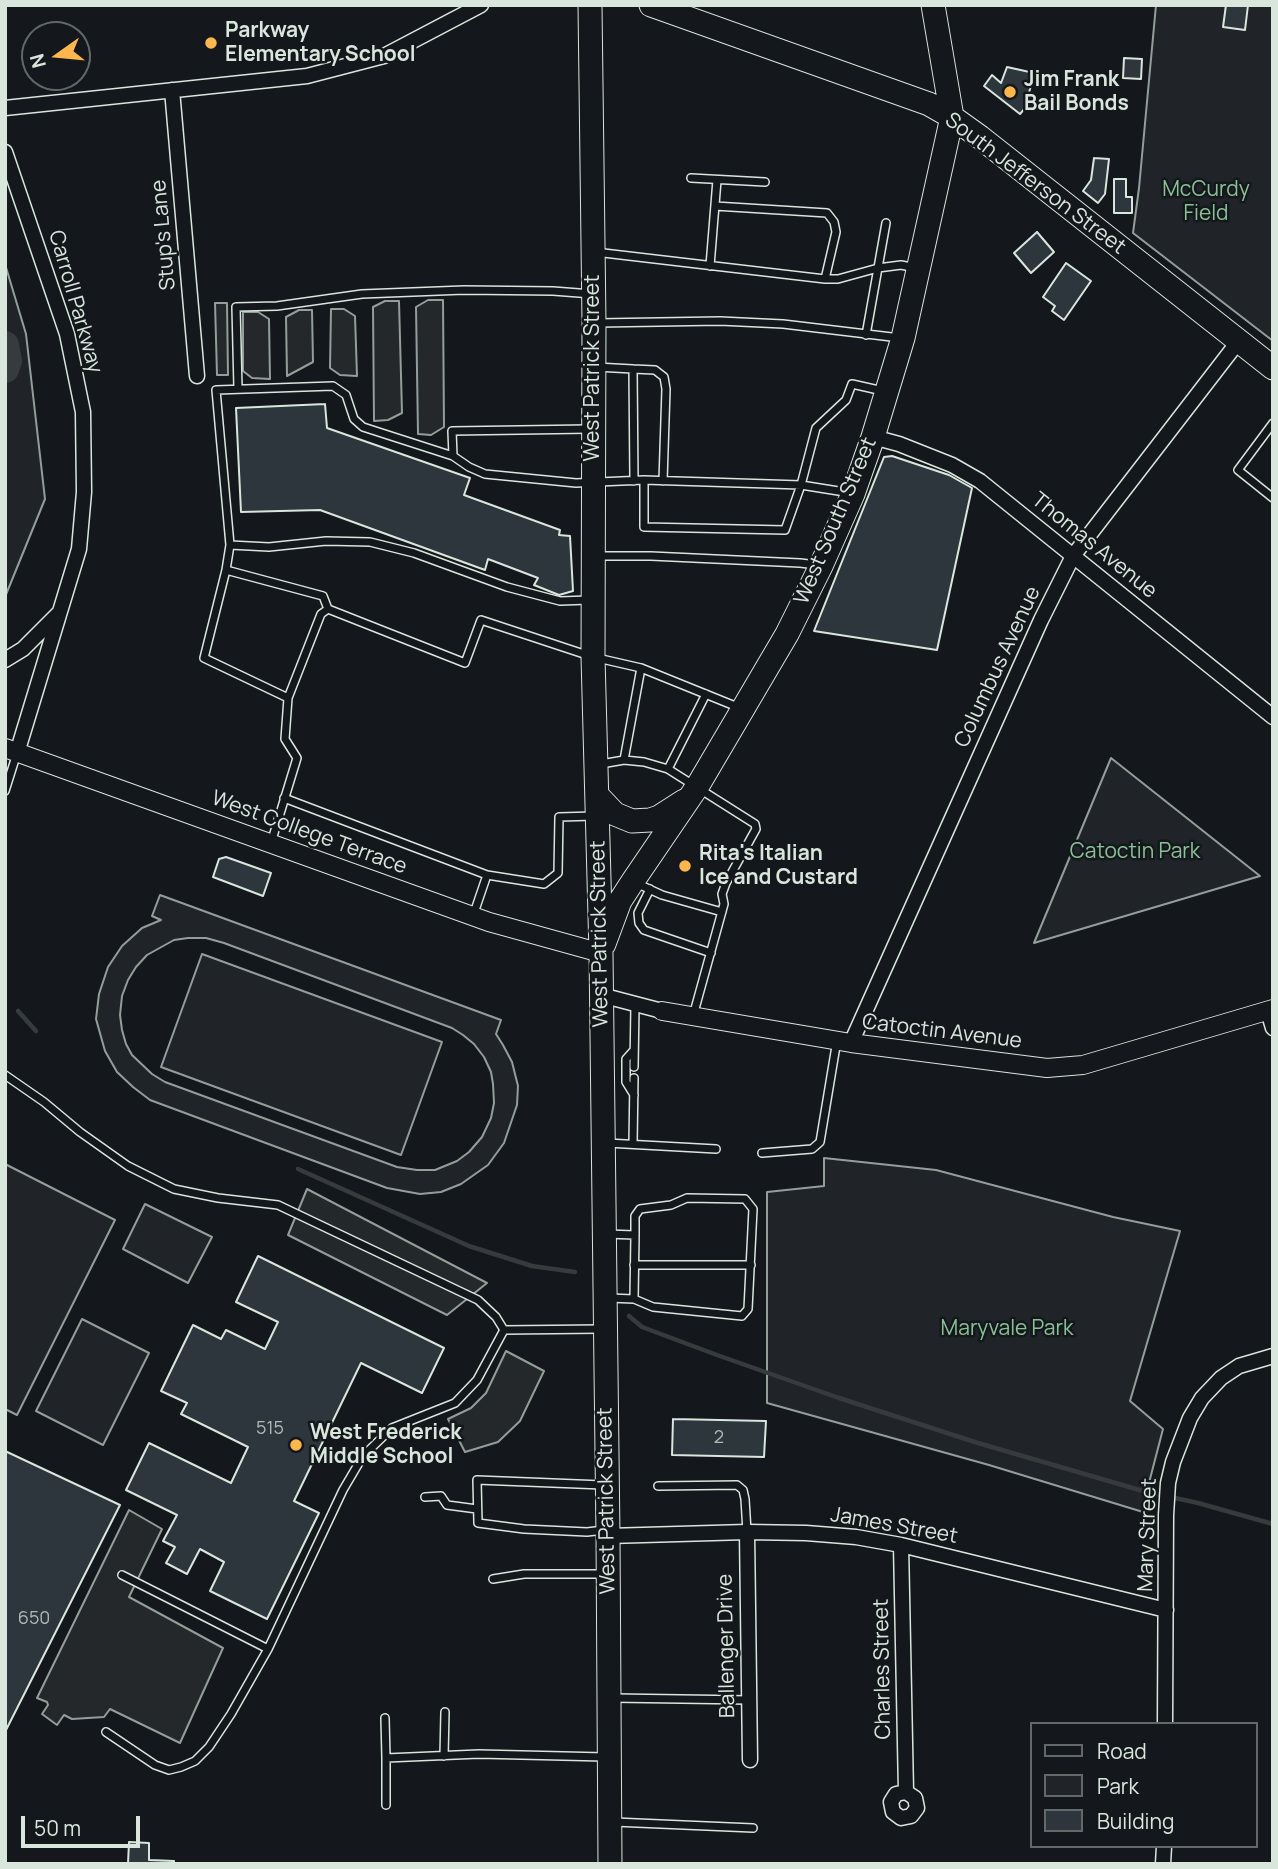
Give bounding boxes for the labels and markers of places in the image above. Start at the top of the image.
place label: Parkway Elementary School [225,18,416,68]
marker: Parkway Elementary School [203,35,219,51]
place label: Jim Frank Bail Bonds [1024,67,1129,117]
marker: Jim Frank Bail Bonds [1002,84,1018,100]
place label: Rita's Italian Ice and Custard [699,841,858,891]
marker: Rita's Italian Ice and Custard [677,858,693,874]
place label: West Frederick Middle School [310,1420,462,1470]
marker: West Frederick Middle School [288,1437,304,1453]

